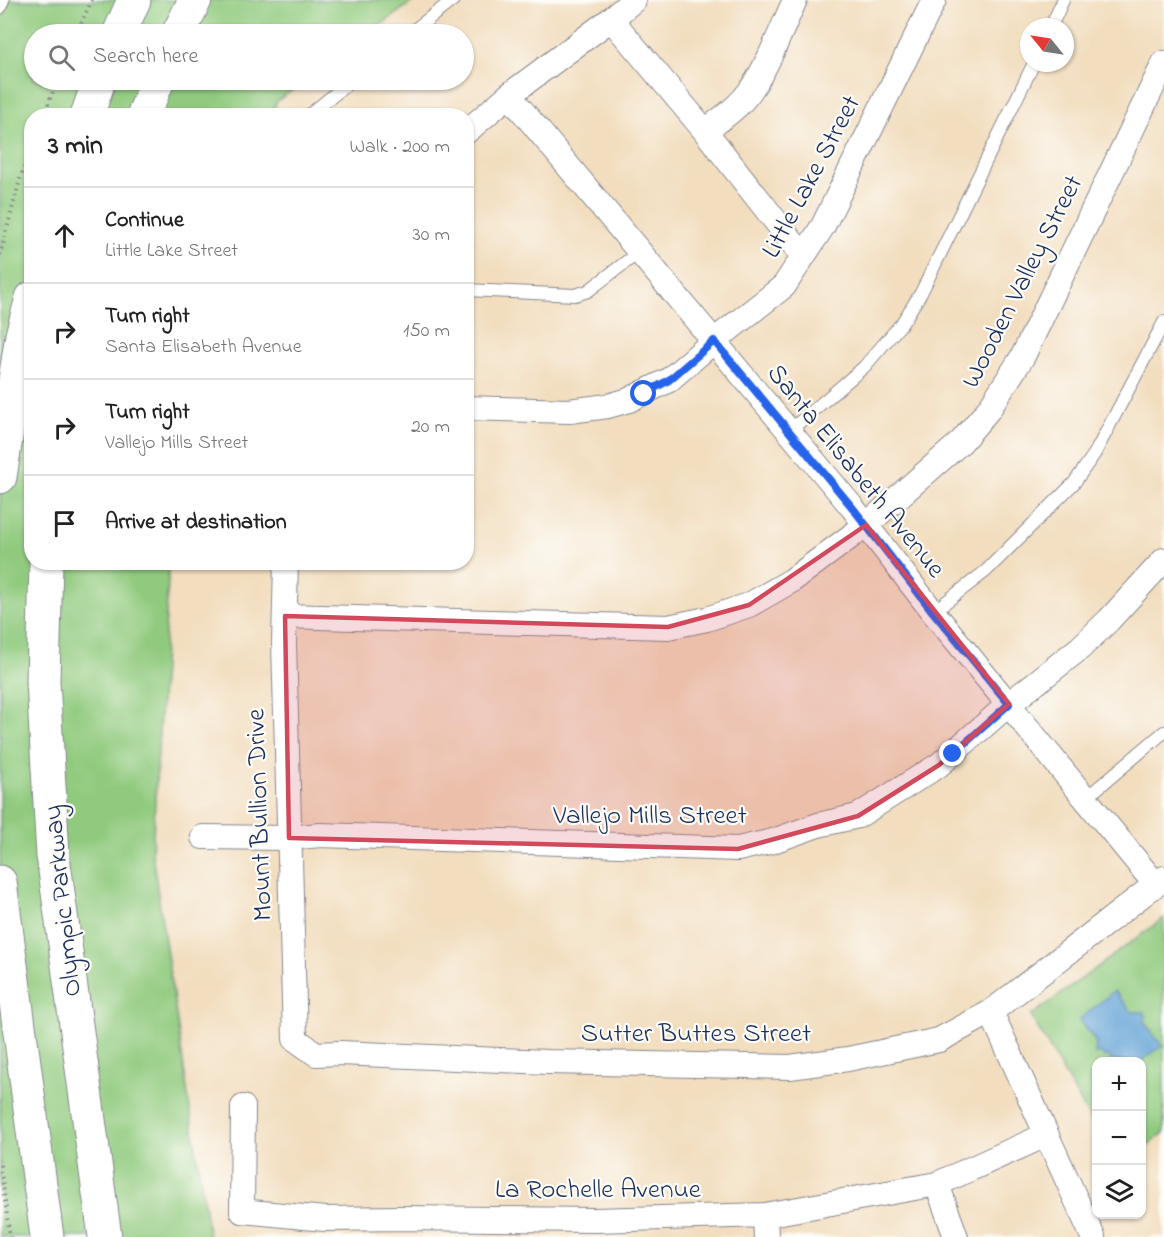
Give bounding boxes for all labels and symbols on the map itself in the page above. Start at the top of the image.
north arrow [1020,18,1074,72]
street label: Little Lake Street [753,89,872,266]
street label: Wooden Valley Street [953,169,1094,395]
street label: Santa Elisabeth Avenue [756,356,954,588]
route start [630,380,656,406]
street label: Mount Bullion Drive [237,707,284,922]
route end [939,740,965,766]
street label: Vallejo Mills Street [552,797,747,836]
street label: Olympic Parkway [34,803,93,999]
street label: Sutter Buttes Street [581,1015,811,1054]
street label: La Rochelle Avenue [495,1171,702,1210]

